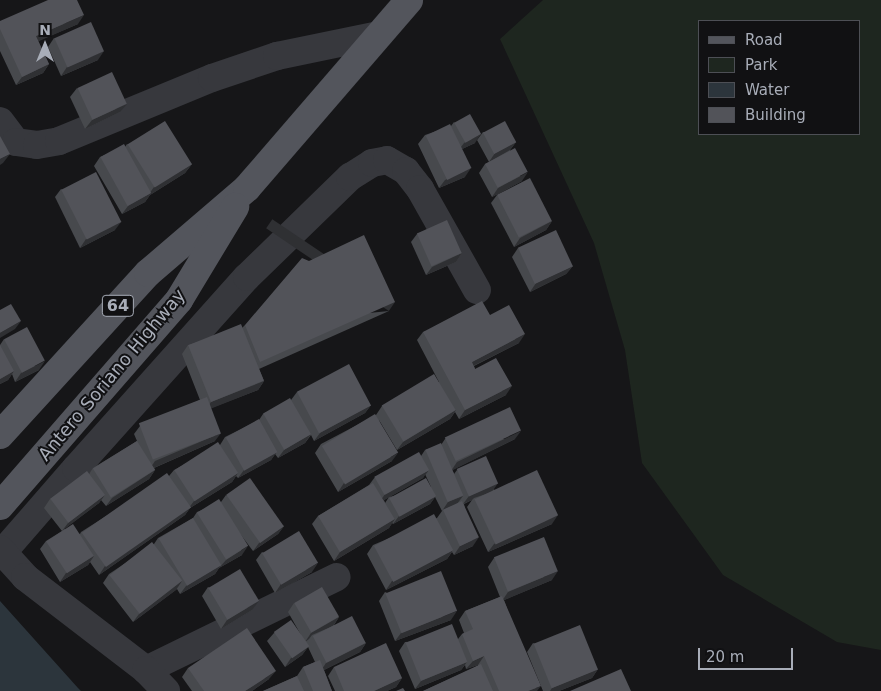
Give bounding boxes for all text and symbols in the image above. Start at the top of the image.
north arrow [20,20,70,70]
legend [698,20,861,135]
text: N [39,22,51,38]
text: Road [745,31,783,49]
text: Park [745,56,777,74]
text: Water [745,81,789,99]
text: Building [745,106,806,124]
street label: Antero Soriano Highway [34,285,190,465]
road number: 64 [102,292,134,320]
scale bar [701,638,796,670]
text: 20 m [706,648,744,666]

